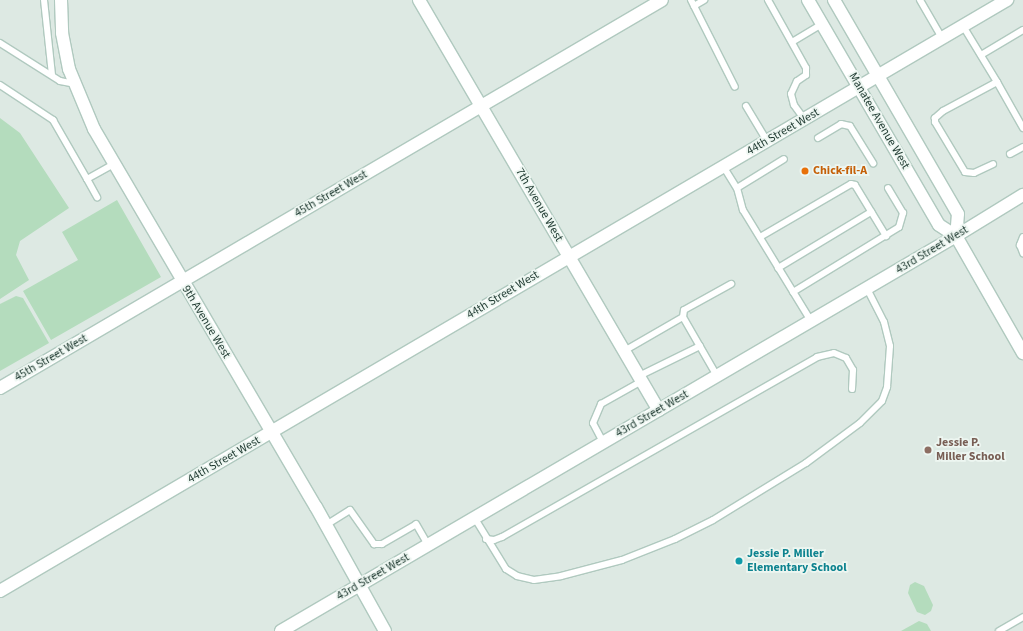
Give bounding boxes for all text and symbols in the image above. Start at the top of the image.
street label: Manatee Avenue West [846,70,912,172]
street label: 44th Street West [744,105,822,159]
place label: Chick-fil-A [813,164,867,178]
street label: 7th Avenue West [512,166,566,244]
marker: Chick-fil-A [800,166,810,176]
street label: 45th Street West [292,167,370,221]
street label: 43rd Street West [893,223,971,277]
street label: 44th Street West [464,268,542,322]
street label: 9th Avenue West [179,283,233,361]
street label: 45th Street West [12,331,90,385]
street label: 43rd Street West [613,387,691,441]
street label: 44th Street West [185,433,263,487]
place label: Jessie P. Miller School [936,436,1005,464]
marker: Jessie P. Miller School [923,445,933,455]
place label: Jessie P. Miller Elementary School [747,547,847,575]
street label: 43rd Street West [334,550,412,604]
marker: Jessie P. Miller Elementary School [734,556,744,566]

